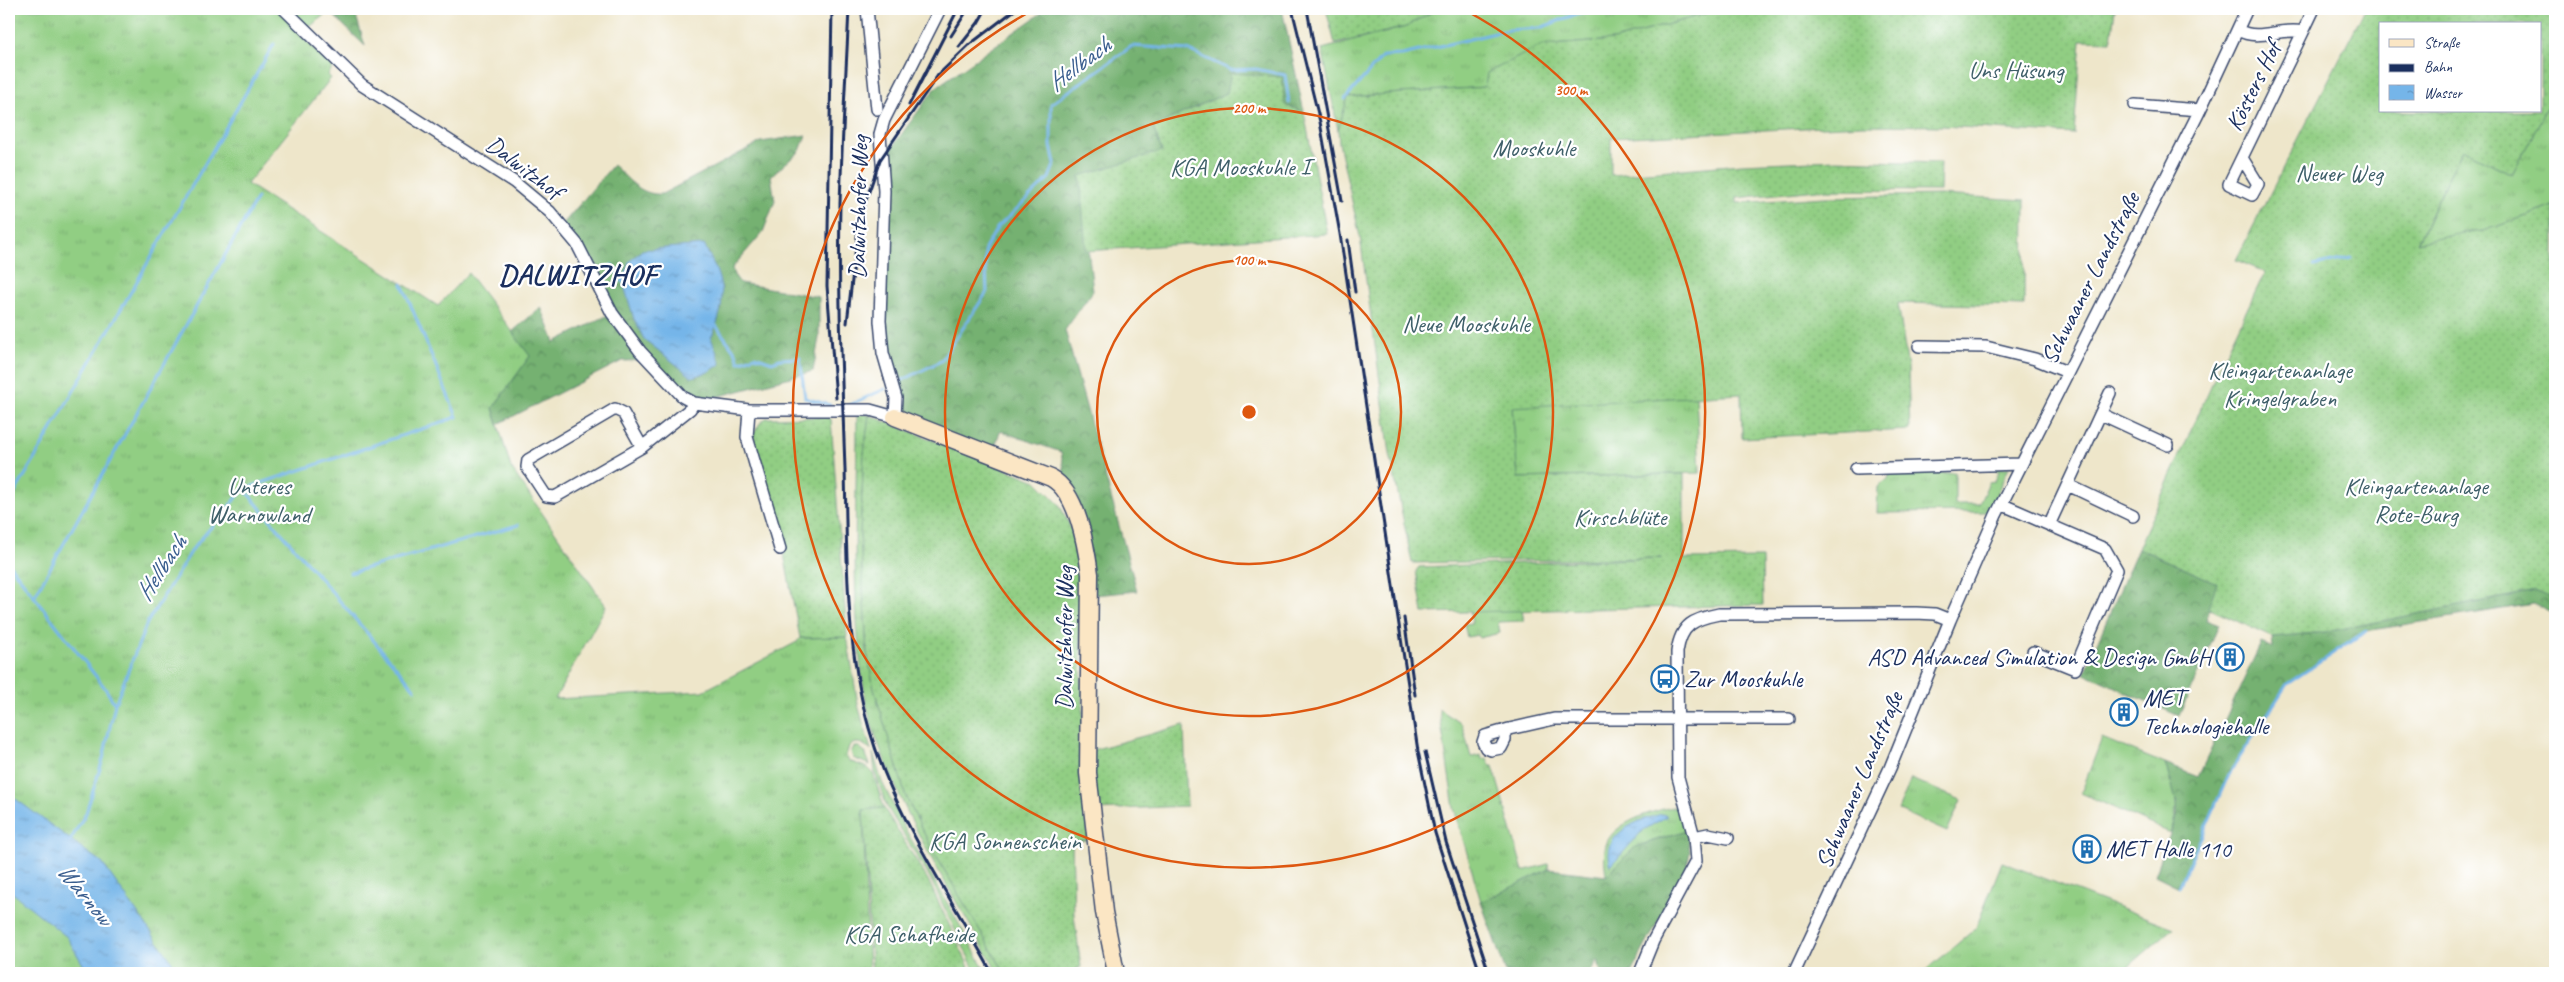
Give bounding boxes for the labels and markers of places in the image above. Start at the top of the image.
centre of rings [1240,403,1258,421]
place label: ASD Advanced Simulation & Design GmbH [1867,642,2214,672]
building icon: ASD Advanced Simulation & Design GmbH [2215,642,2245,672]
bus stop icon: Zur Mooskuhle [1650,664,1680,694]
place label: Zur Mooskuhle [1684,664,1804,694]
place label: MET Technologiehalle [2143,683,2271,741]
building icon: MET Technologiehalle [2109,697,2139,727]
building icon: MET Halle 110 [2072,834,2102,864]
place label: MET Halle 110 [2106,834,2233,864]

